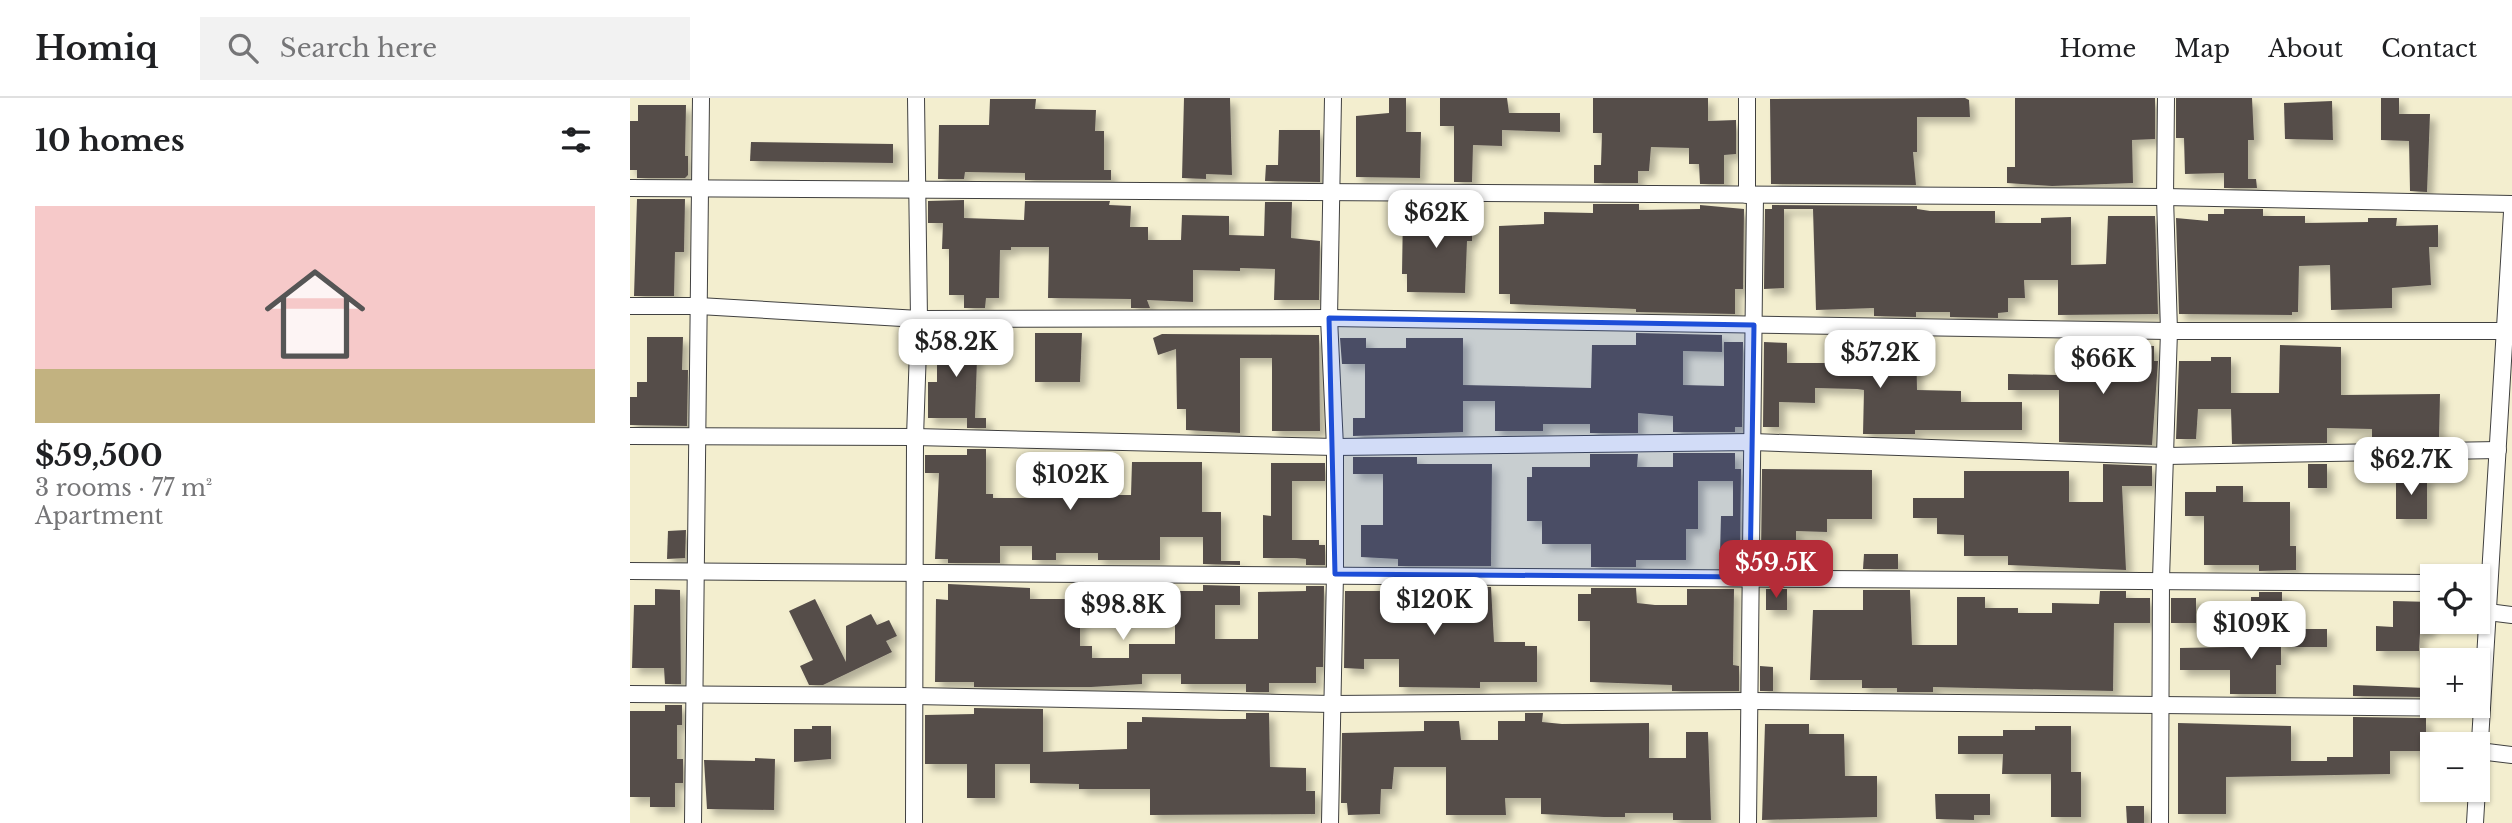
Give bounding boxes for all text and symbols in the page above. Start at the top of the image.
search box [200,17,690,80]
text: Homiq [35,28,158,69]
icon: search [224,29,262,67]
text: Search here [280,32,437,64]
text: Home [2060,34,2136,63]
text: Map [2174,34,2230,63]
text: About [2268,34,2343,63]
text: Contact [2381,34,2477,63]
icon: filters [557,121,595,159]
text: 10 homes [35,122,185,159]
pin: $62K [1395,190,1477,250]
text: $62K [1404,199,1468,227]
icon: home [252,251,378,377]
pin: $58.2K [899,320,1013,379]
text: $58.2K [915,328,997,356]
pin: $57.2K [1823,330,1937,390]
pin: $66K [2062,336,2144,396]
text: $57.2K [1841,339,1919,367]
text: $66K [2071,345,2135,373]
text: $59,500 [35,437,163,474]
pin: $62.7K [2354,438,2468,497]
text: $62.7K [2370,446,2452,474]
pin: $102K [1021,452,1119,512]
text: $102K [1032,461,1108,489]
text: 3 rooms · 77 m² [35,474,212,502]
text: Apartment [35,502,163,530]
pin: $59.5K [1719,540,1833,600]
text: $59.5K [1735,549,1817,577]
map controls [2420,564,2490,802]
button: locate [2420,564,2490,634]
pin: $120K [1385,578,1483,637]
pin: $98.8K [1066,582,1180,642]
text: $120K [1396,586,1472,614]
text: $98.8K [1081,591,1165,619]
pin: $109K [2202,602,2300,661]
text: $109K [2213,610,2289,638]
button: + [2420,648,2490,718]
button: − [2420,732,2490,802]

